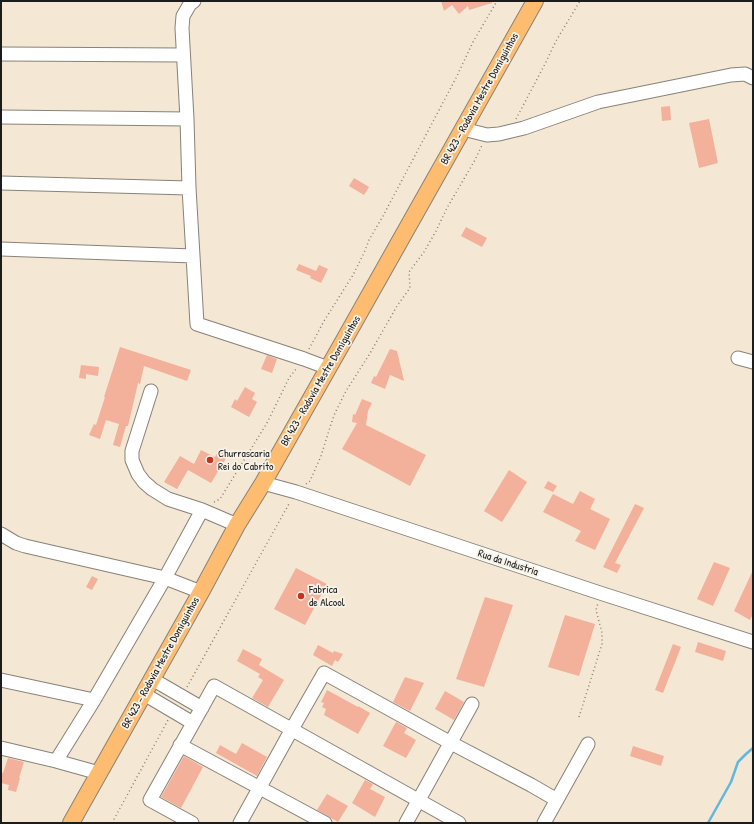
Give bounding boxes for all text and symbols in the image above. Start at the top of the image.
street label: BR 423 - Rodovia Mestre Domiguinhos [438,31,522,167]
street label: BR 423 - Rodovia Mestre Domiguinhos [278,313,364,449]
place label: Churrascaria Rei do Cabrito [218,447,273,473]
marker: Churrascaria Rei do Cabrito [205,455,215,465]
street label: Rua da Industria [476,547,540,579]
place label: Fabrica de Alcool [309,583,345,609]
marker: Fabrica de Alcool [296,591,306,601]
street label: BR 423 - Rodovia Mestre Domiguinhos [119,595,203,731]

